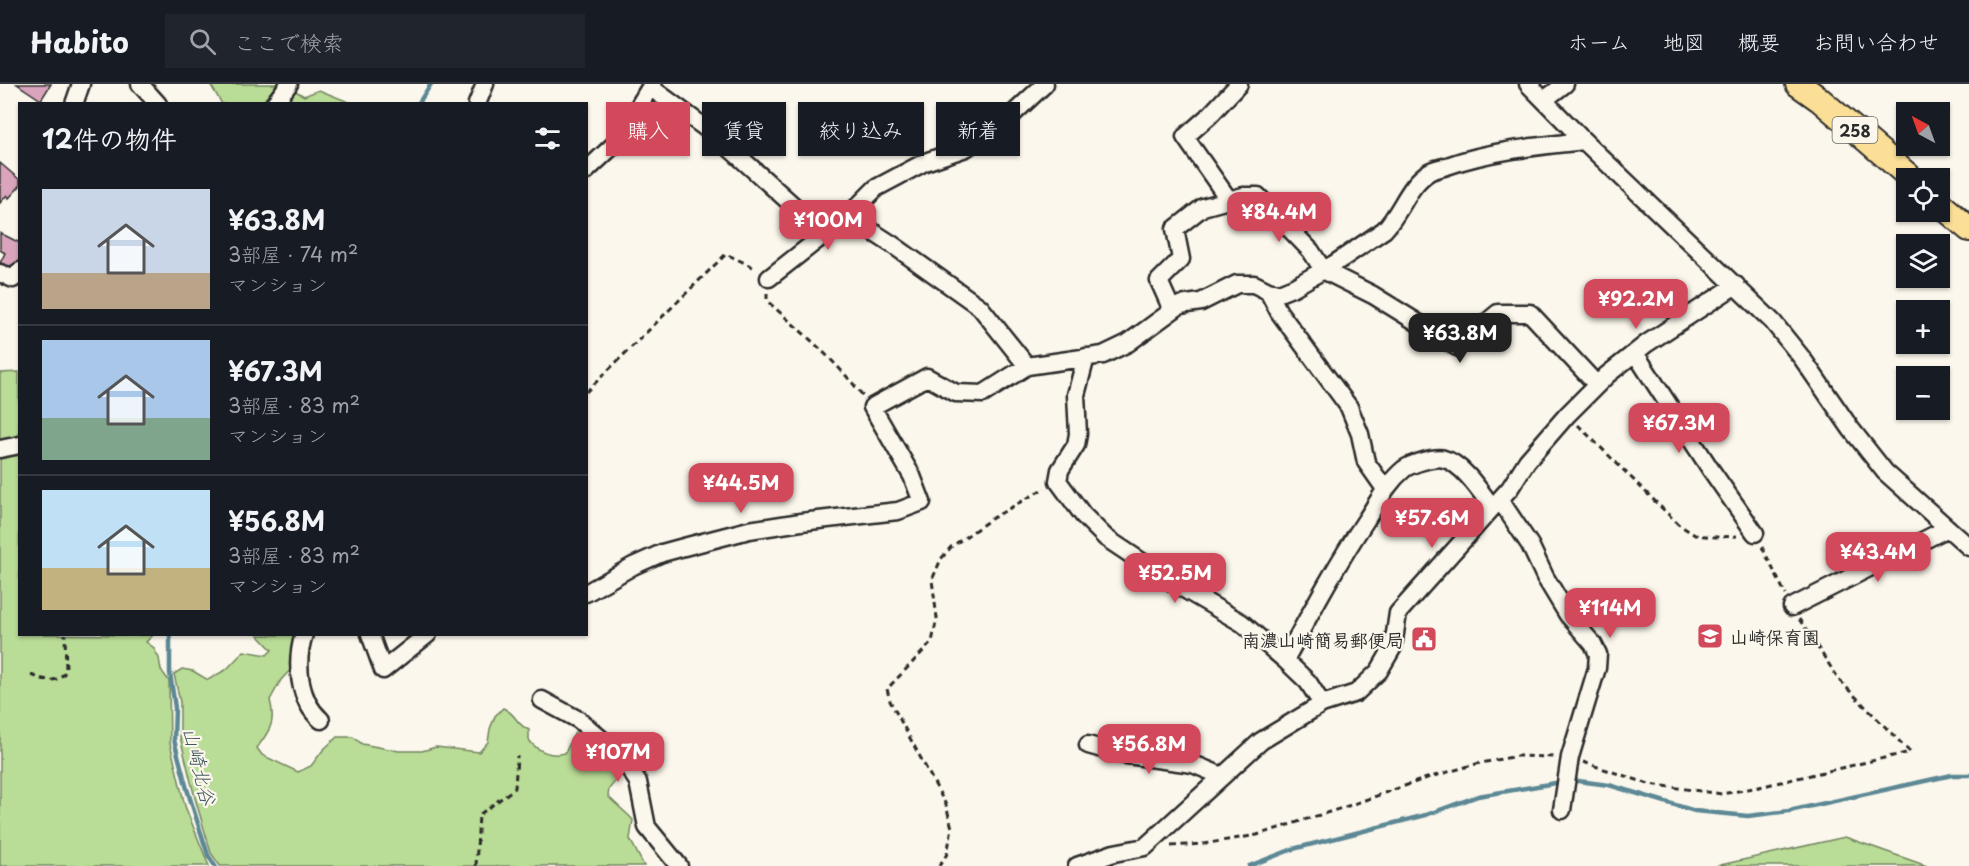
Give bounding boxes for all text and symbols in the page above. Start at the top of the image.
search box [165,14,585,68]
text: Habito [30,20,129,63]
icon: search [186,25,219,58]
text: ここで検索 [234,25,344,58]
text: ホーム [1568,25,1630,57]
text: 地図 [1663,25,1705,57]
text: 概要 [1738,25,1780,57]
text: お問い合わせ [1813,25,1939,57]
chip: 購入 [606,102,690,156]
chip: 賃貸 [702,102,786,156]
chip: 絞り込み [798,102,924,156]
chip: 新着 [936,102,1020,156]
north arrow [1896,102,1950,156]
map controls [1896,102,1950,420]
road number: 258 [1832,117,1878,143]
text: 12件の物件 [42,119,177,158]
icon: filters [531,122,564,155]
button: locate [1896,168,1950,222]
pin: ¥84.4M [1230,192,1328,243]
text: ¥84.4M [1241,196,1317,226]
text: ¥63.8M [228,200,325,239]
pin: ¥100M [786,200,870,251]
text: ¥100M [793,204,863,234]
icon: home [90,213,162,285]
button: layers [1896,234,1950,288]
text: 3部屋 · 74 m² [228,239,358,269]
text: マンション [228,269,327,299]
pin: ¥92.2M [1587,279,1685,330]
text: ¥92.2M [1598,283,1674,313]
button: + [1896,300,1950,354]
pin: ¥63.8M [1411,313,1509,364]
text: ¥63.8M [1423,317,1497,347]
text: ¥67.3M [228,351,323,390]
icon: home [90,364,162,436]
button: − [1896,366,1950,420]
text: 3部屋 · 83 m² [228,390,360,420]
pin: ¥67.3M [1630,403,1728,454]
text: ¥67.3M [1643,407,1715,437]
text: マンション [228,420,327,450]
pin: ¥44.5M [692,463,790,514]
text: ¥44.5M [703,467,779,497]
pin: ¥57.6M [1383,498,1481,549]
text: ¥56.8M [228,501,325,540]
text: ¥57.6M [1395,502,1469,532]
icon: home [90,514,162,586]
pin: ¥43.4M [1829,532,1927,583]
text: ¥43.4M [1840,536,1916,566]
text: 3部屋 · 83 m² [228,540,360,570]
pin: ¥52.5M [1126,553,1224,604]
text: ¥52.5M [1138,557,1212,587]
text: マンション [228,570,327,600]
pin: ¥114M [1568,588,1652,639]
text: ¥114M [1579,592,1641,622]
school or university icon: 山崎保育園 [1695,621,1725,651]
place label: 山崎保育園 [1730,623,1820,650]
public building icon: 南濃山崎簡易郵便局 [1409,624,1439,654]
place label: 南濃山崎簡易郵便局 [1242,626,1404,653]
water label: 山崎北谷 [176,724,224,809]
pin: ¥56.8M [1100,724,1198,775]
text: ¥56.8M [1112,728,1186,758]
pin: ¥107M [576,732,660,783]
text: ¥107M [585,736,651,766]

